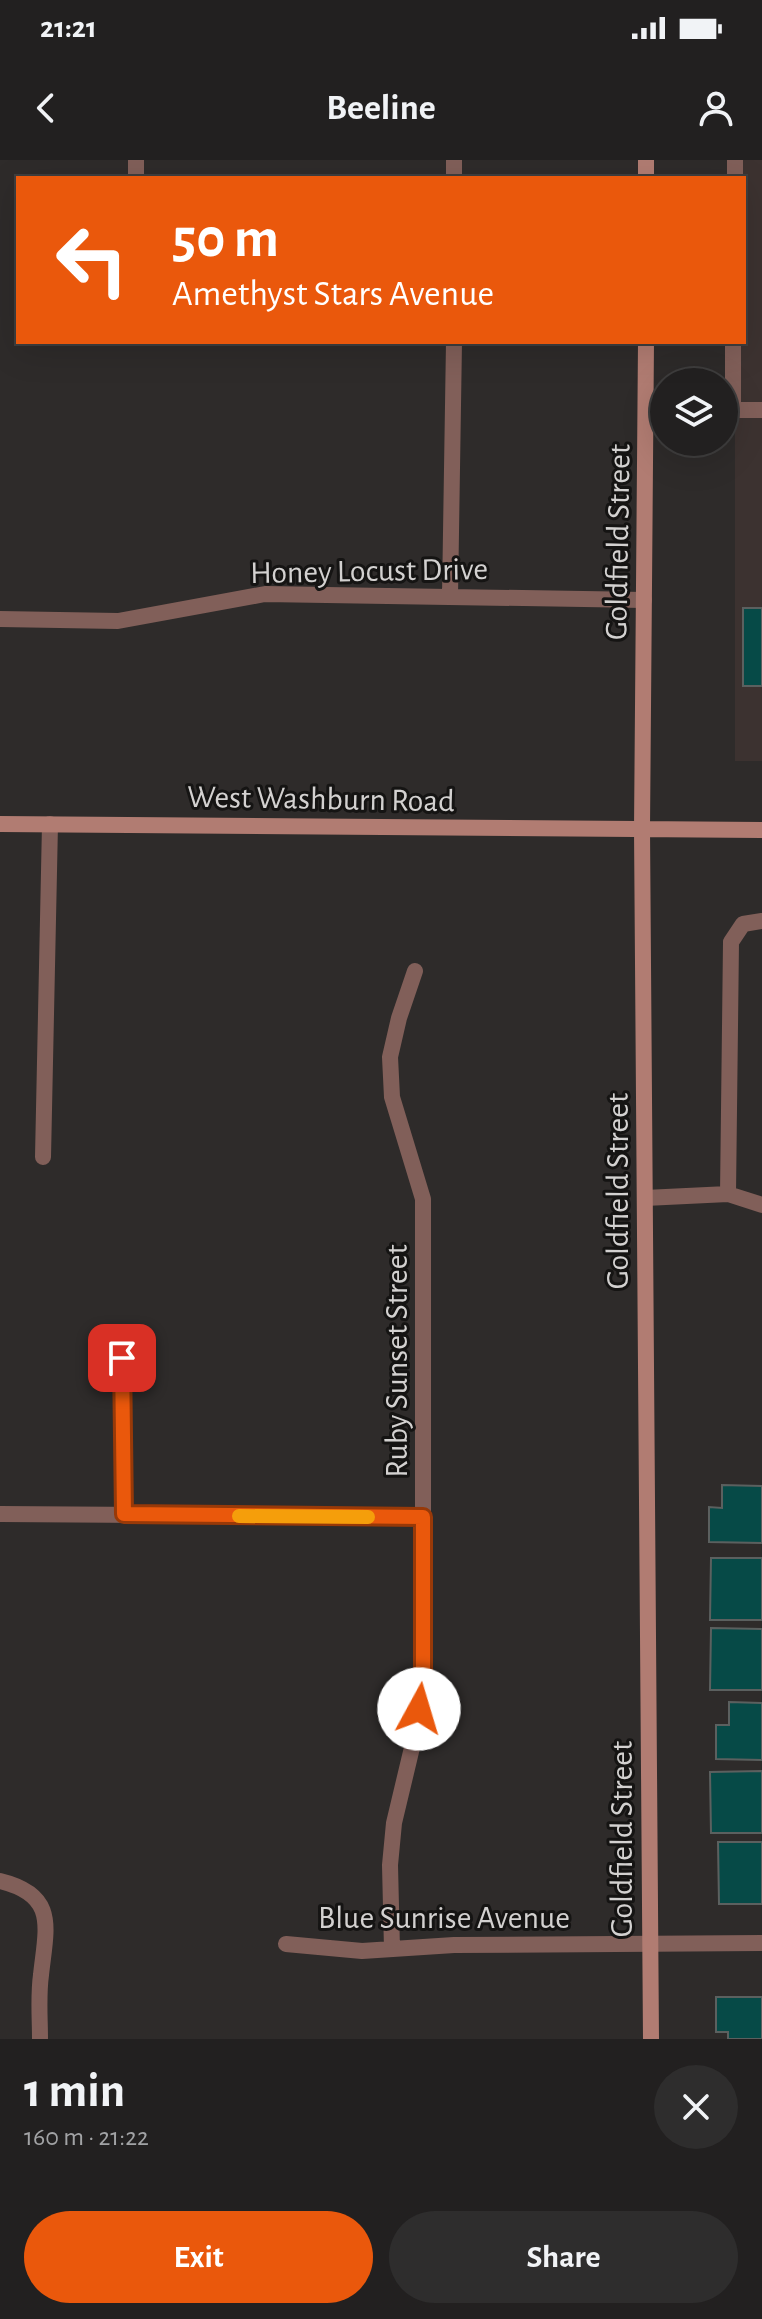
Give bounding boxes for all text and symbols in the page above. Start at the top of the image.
text: 21:21 [40,13,97,43]
icon: back [24,86,68,130]
icon: person [694,86,738,130]
text: Beeline [326,90,436,126]
icon: left [40,208,144,312]
text: 50 m [172,211,279,267]
text: Amethyst Stars Avenue [172,276,494,312]
map controls [650,368,738,456]
button: layers [650,368,738,456]
street label: Goldfield Street [600,444,636,640]
street label: Honey Locust Drive [250,553,488,589]
street label: West Washburn Road [187,781,455,817]
street label: Goldfield Street [602,1093,634,1289]
street label: Ruby Sunset Street [381,1244,413,1478]
pin [88,1324,156,1392]
icon: arrive [100,1336,144,1380]
position arrow [377,1667,461,1751]
street label: Goldfield Street [606,1741,638,1937]
street label: Blue Sunrise Avenue [318,1902,570,1934]
button: close [654,2065,738,2149]
text: 1 min [24,2068,125,2116]
text: 160 m · 21:22 [24,2124,149,2150]
button: Exit [24,2211,373,2303]
button: Share [389,2211,738,2303]

